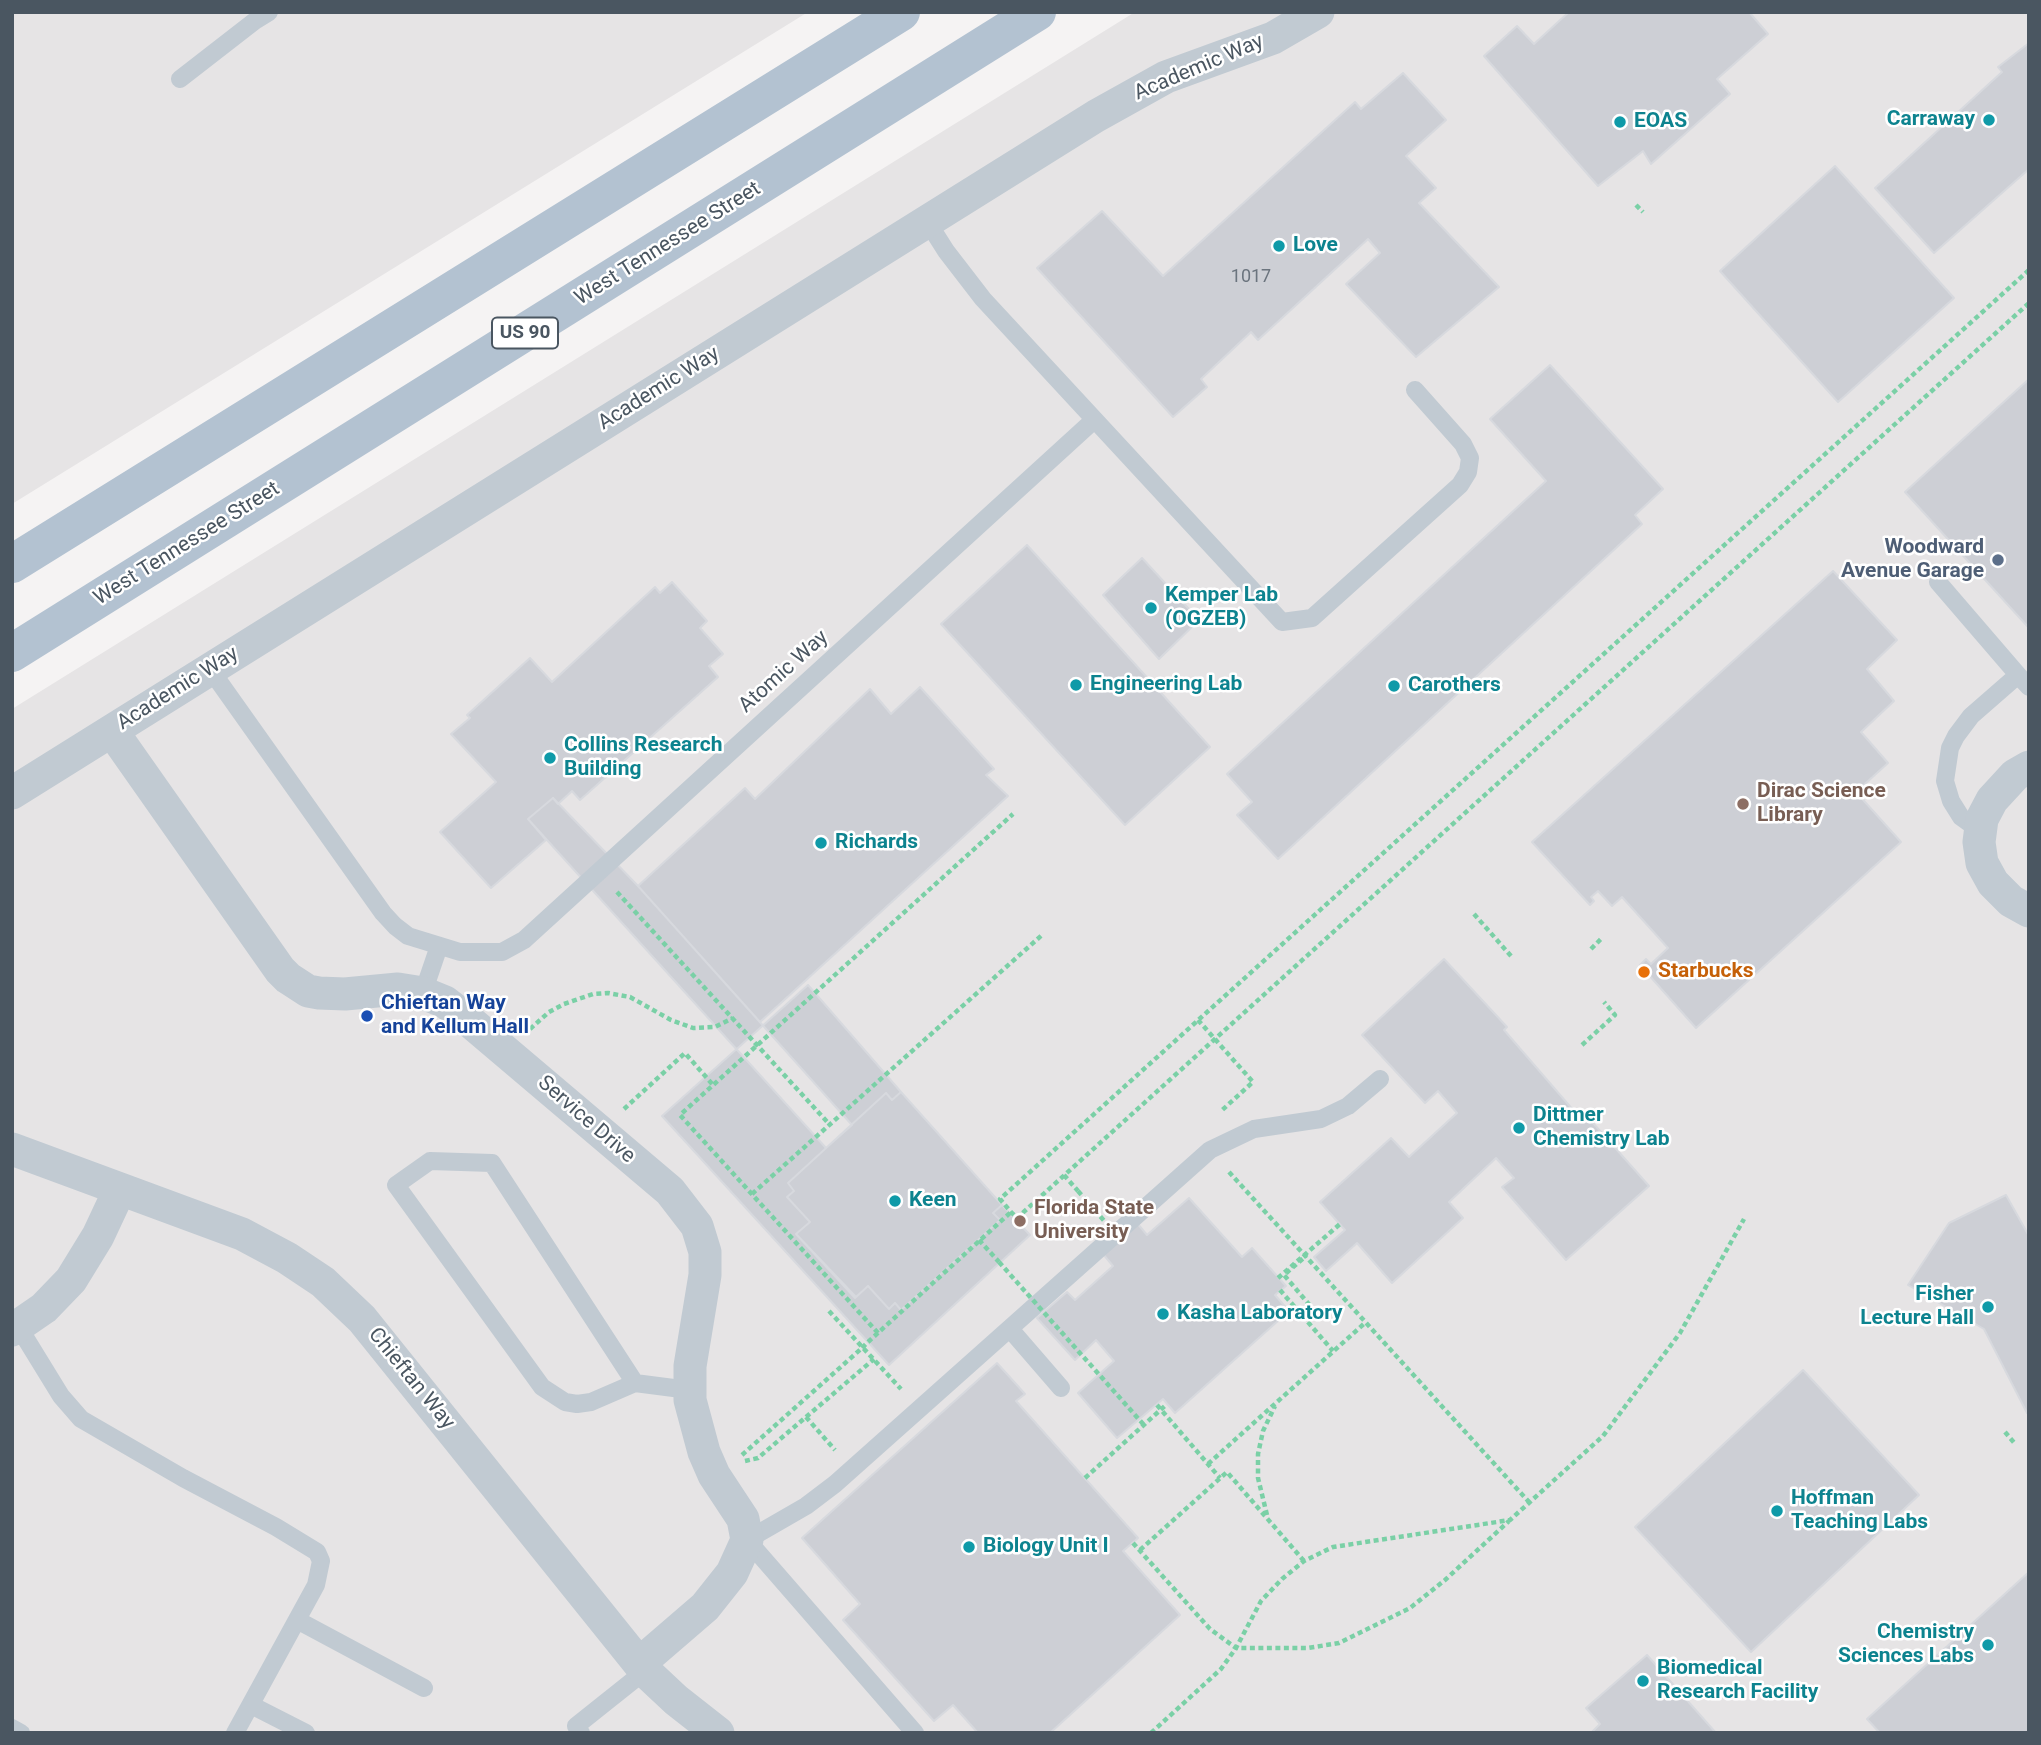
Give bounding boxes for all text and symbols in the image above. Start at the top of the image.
street label: Academic Way [1130,29,1268,107]
place label: Carraway [1887,107,1975,133]
place label: EOAS [1634,109,1687,135]
marker: Carraway [1981,112,1997,128]
marker: EOAS [1612,114,1628,130]
street label: West Tennessee Street [571,177,765,311]
place label: Love [1293,233,1338,259]
marker: Love [1271,238,1287,254]
house number: 1017 [1231,266,1271,288]
road number: US 90 [492,318,558,348]
street label: Academic Way [594,342,724,436]
street label: West Tennessee Street [90,477,284,611]
place label: Woodward Avenue Garage [1841,535,1984,585]
marker: Woodward Avenue Garage [1990,552,2006,568]
place label: Kemper Lab (OGZEB) [1165,583,1278,633]
marker: Kemper Lab (OGZEB) [1143,600,1159,616]
street label: Atomic Way [734,625,834,719]
street label: Academic Way [113,642,243,736]
place label: Engineering Lab [1090,672,1242,698]
place label: Carothers [1408,673,1501,699]
marker: Engineering Lab [1068,677,1084,693]
marker: Carothers [1386,678,1402,694]
place label: Collins Research Building [564,733,722,783]
marker: Collins Research Building [542,750,558,766]
place label: Dirac Science Library [1757,779,1886,829]
marker: Dirac Science Library [1735,796,1751,812]
place label: Richards [835,830,918,856]
marker: Richards [813,835,829,851]
place label: Starbucks [1658,959,1753,985]
marker: Starbucks [1636,964,1652,980]
place label: Chieftan Way and Kellum Hall [381,991,529,1041]
marker: Chieftan Way and Kellum Hall [359,1008,375,1024]
street label: Service Drive [532,1071,640,1169]
place label: Dittmer Chemistry Lab [1533,1103,1670,1153]
marker: Dittmer Chemistry Lab [1511,1120,1527,1136]
place label: Keen [909,1188,957,1214]
marker: Keen [887,1193,903,1209]
place label: Florida State University [1034,1196,1154,1246]
marker: Florida State University [1012,1213,1028,1229]
place label: Fisher Lecture Hall [1860,1282,1974,1332]
marker: Fisher Lecture Hall [1980,1299,1996,1315]
place label: Kasha Laboratory [1177,1301,1343,1327]
marker: Kasha Laboratory [1155,1306,1171,1322]
street label: Chieftan Way [362,1323,460,1435]
place label: Hoffman Teaching Labs [1791,1486,1928,1536]
marker: Hoffman Teaching Labs [1769,1503,1785,1519]
place label: Biology Unit I [983,1534,1109,1560]
marker: Biology Unit I [961,1539,977,1555]
place label: Chemistry Sciences Labs [1838,1620,1974,1670]
marker: Chemistry Sciences Labs [1980,1637,1996,1653]
place label: Biomedical Research Facility [1657,1656,1818,1706]
marker: Biomedical Research Facility [1635,1673,1651,1689]

